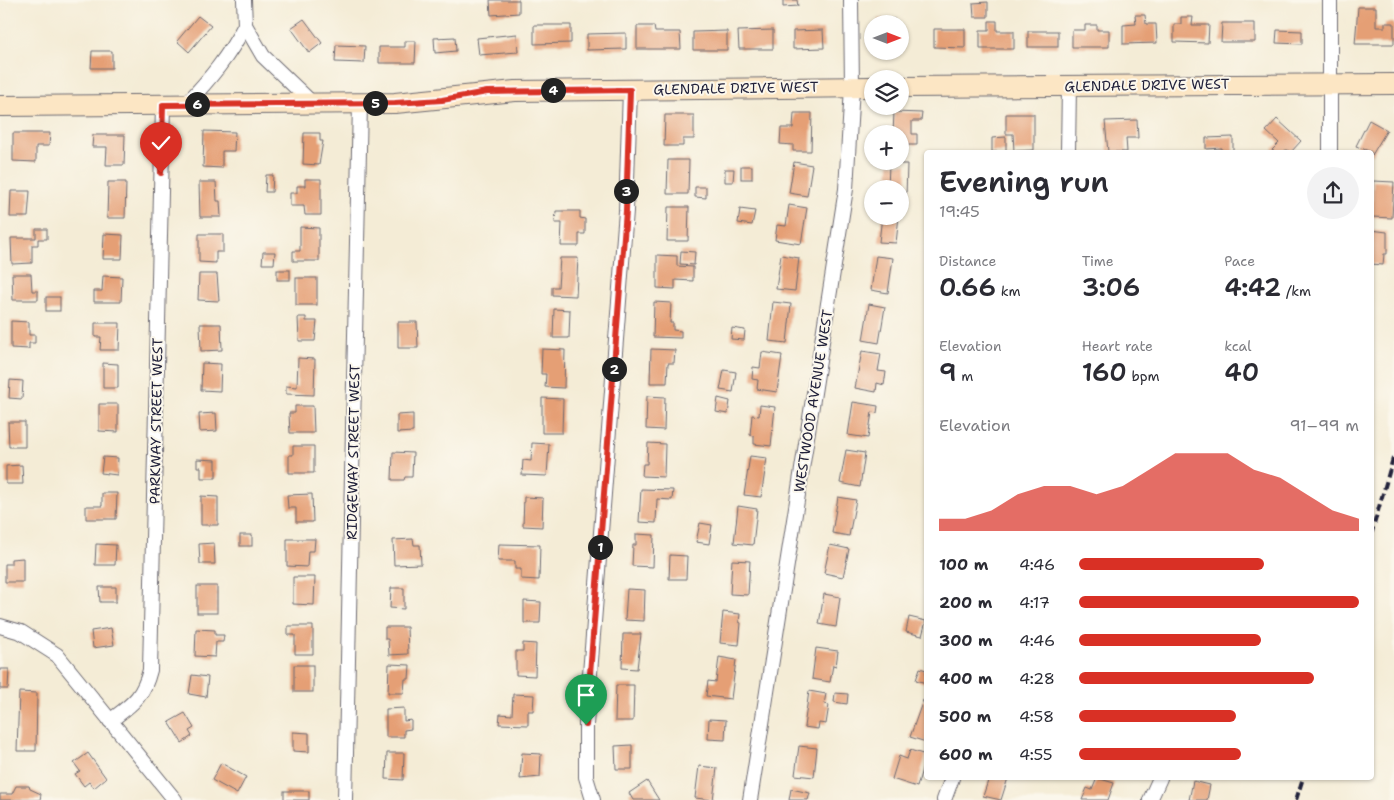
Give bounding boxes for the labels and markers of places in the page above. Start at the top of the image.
pin: 4 [540,78,566,102]
pin: 5 [362,90,388,116]
pin: 6 [184,92,210,116]
pin [140,122,182,173]
pin: 3 [614,178,638,204]
pin: 2 [602,356,626,382]
pin: 1 [588,534,612,560]
pin [565,674,607,725]

